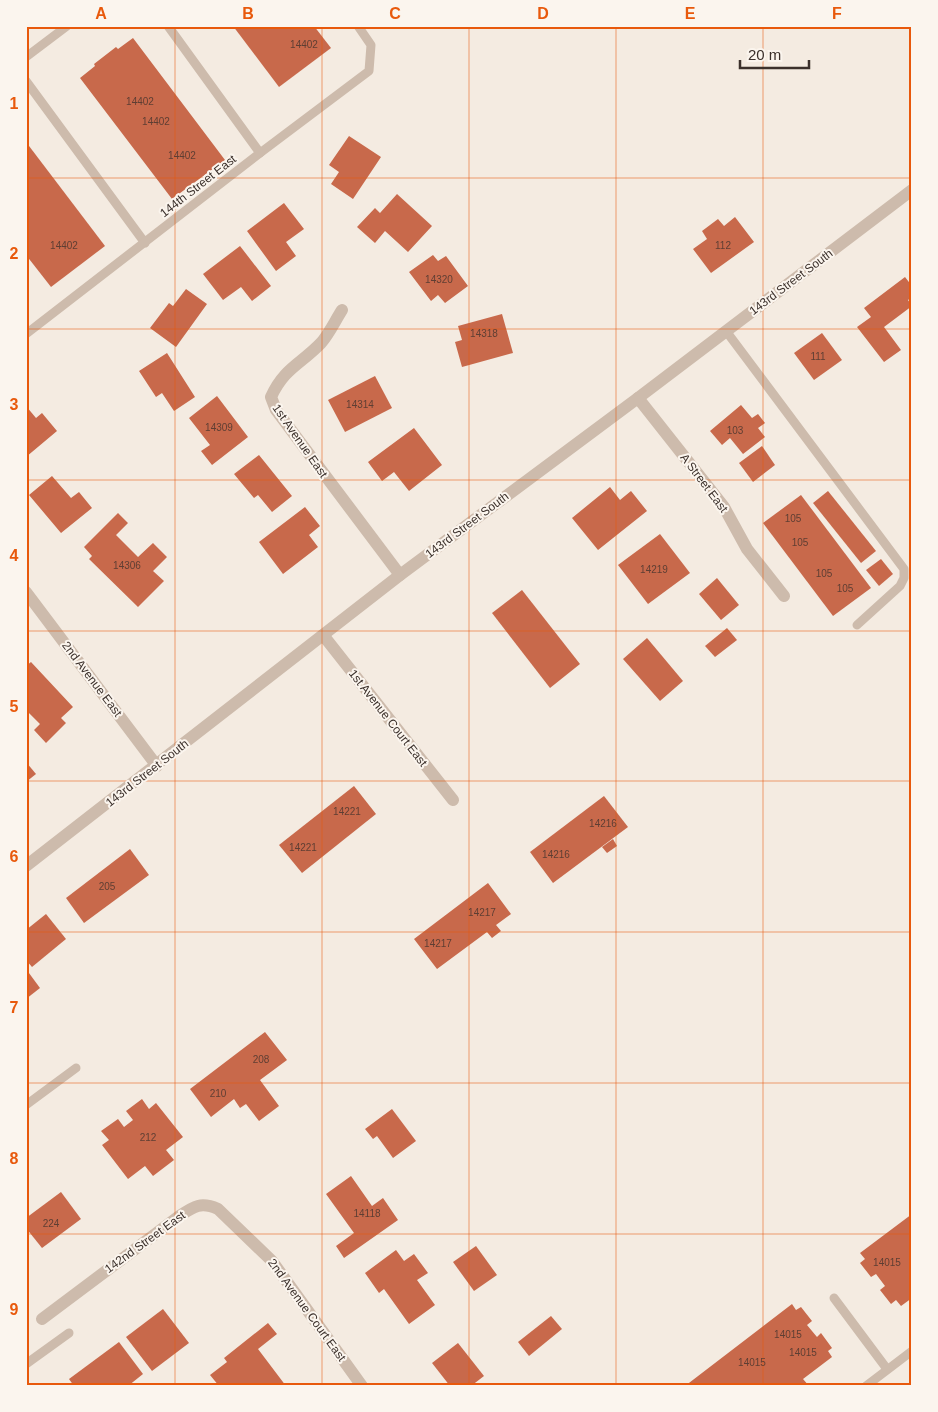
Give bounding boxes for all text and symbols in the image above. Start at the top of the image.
text: A [95,5,107,22]
text: B [242,5,254,22]
text: C [389,5,401,22]
text: D [537,5,549,22]
text: E [685,5,696,22]
text: F [832,5,842,22]
scale bar [740,38,809,70]
house number: 14402 [290,39,318,50]
text: 20 m [748,46,781,63]
text: 1 [10,95,19,112]
house number: 14402 [126,96,154,107]
house number: 14402 [142,116,170,127]
house number: 14402 [168,150,196,161]
street label: 144th Street East [157,152,239,220]
house number: 14402 [50,240,78,251]
house number: 112 [715,240,731,251]
text: 2 [10,245,19,262]
street label: 143rd Street South [747,246,835,318]
house number: 14320 [425,274,453,285]
house number: 14318 [470,328,498,339]
house number: 111 [810,351,826,362]
text: 3 [10,396,19,413]
house number: 14314 [346,399,374,410]
street label: 1st Avenue East [269,402,331,481]
house number: 14309 [205,422,233,433]
house number: 103 [727,425,744,436]
street label: A Street East [677,451,731,516]
street label: 143rd Street South [423,489,511,561]
house number: 105 [785,513,802,524]
house number: 105 [792,537,809,548]
text: 4 [10,547,19,564]
house number: 14306 [113,560,141,571]
house number: 14219 [640,564,668,575]
house number: 105 [816,568,833,579]
house number: 105 [837,583,854,594]
street label: 2nd Avenue East [59,639,125,720]
street label: 1st Avenue Court East [346,667,431,770]
text: 5 [10,698,19,715]
street label: 143rd Street South [103,736,191,810]
house number: 14221 [333,806,361,817]
house number: 14216 [589,818,617,829]
house number: 14221 [289,842,317,853]
text: 6 [10,848,19,865]
house number: 14216 [542,849,570,860]
house number: 205 [99,881,116,892]
house number: 14217 [468,907,496,918]
house number: 14217 [424,938,452,949]
text: 7 [10,999,19,1016]
house number: 208 [253,1054,270,1065]
house number: 210 [210,1088,227,1099]
house number: 212 [140,1132,157,1143]
text: 8 [10,1150,19,1167]
street label: 142nd Street East [102,1208,189,1276]
house number: 14118 [353,1208,381,1219]
house number: 224 [43,1218,60,1229]
street label: 2nd Avenue Court East [265,1256,349,1364]
house number: 14015 [873,1257,901,1268]
text: 9 [10,1301,19,1318]
house number: 14015 [774,1329,802,1340]
house number: 14015 [789,1347,817,1358]
house number: 14015 [738,1357,766,1368]

